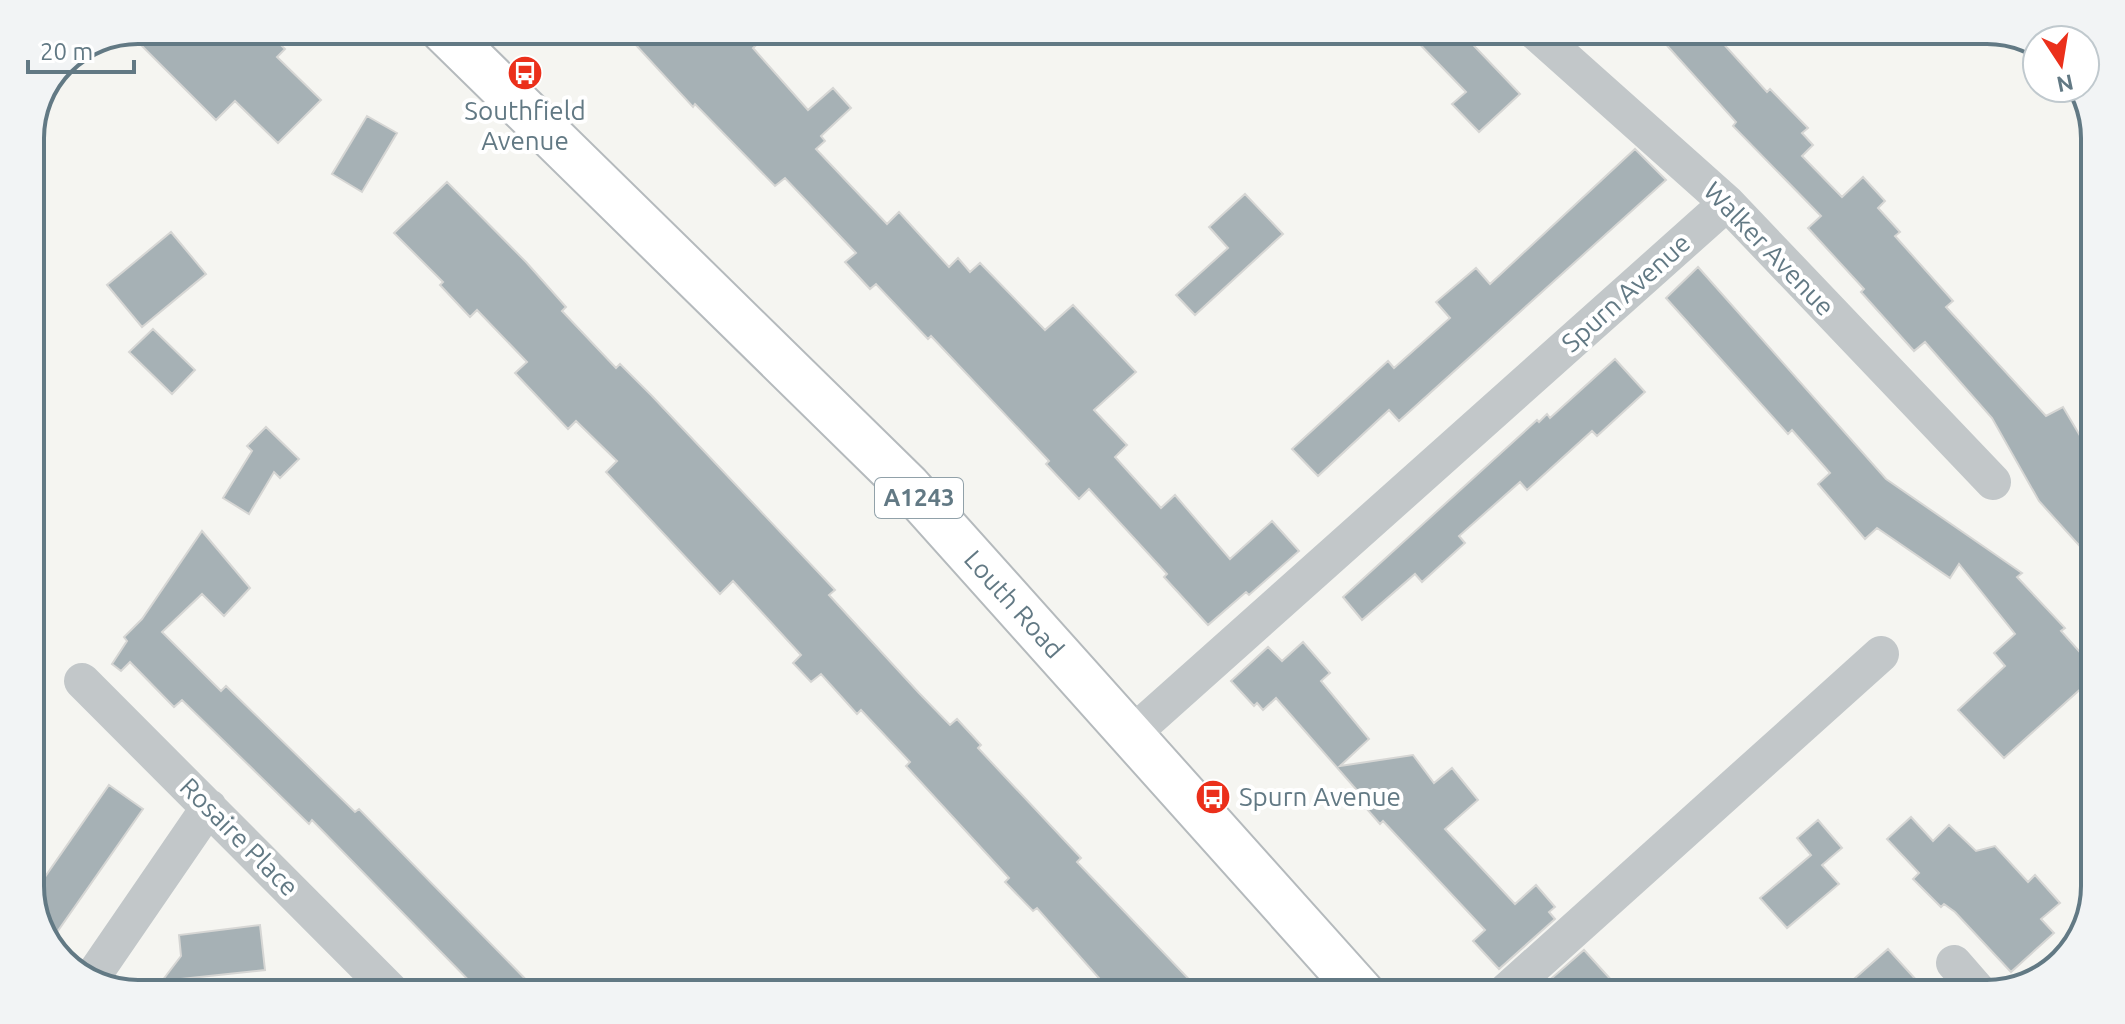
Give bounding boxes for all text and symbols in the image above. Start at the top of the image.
scale bar [28,24,134,74]
north arrow [2021,24,2101,104]
text: 20 m [40,38,93,65]
bus stop icon: Southfield Avenue [506,54,544,92]
text: N [2055,70,2076,98]
place label: Southfield Avenue [464,96,586,155]
street label: Walker Avenue [1698,176,1840,321]
street label: Spurn Avenue [1556,228,1696,358]
road number: A1243 [875,478,963,518]
street label: Louth Road [959,544,1070,664]
street label: Rosaire Place [174,772,304,902]
bus stop icon: Spurn Avenue [1194,778,1232,816]
place label: Spurn Avenue [1239,782,1401,811]

